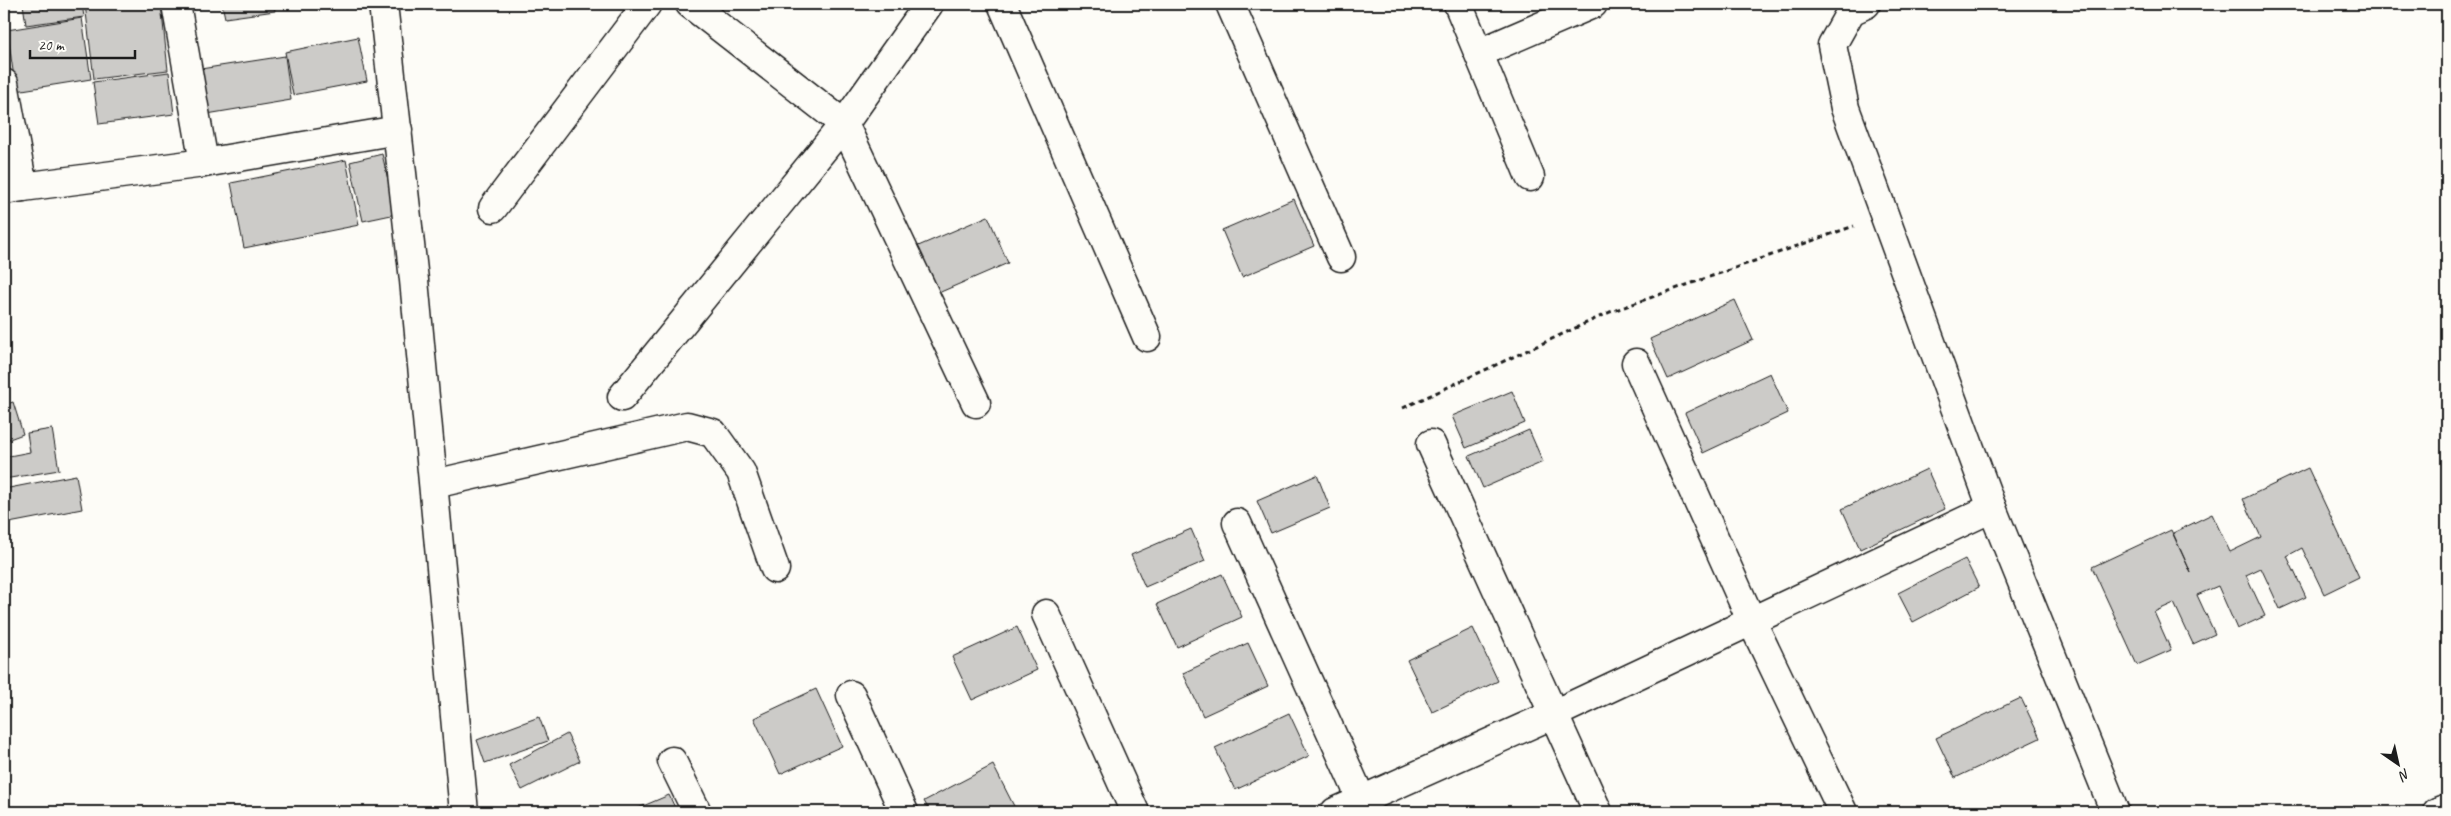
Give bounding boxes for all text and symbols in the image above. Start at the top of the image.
scale bar [30,28,135,60]
text: 20 m [38,36,65,55]
north arrow [2374,738,2424,788]
text: N [2395,765,2413,785]

